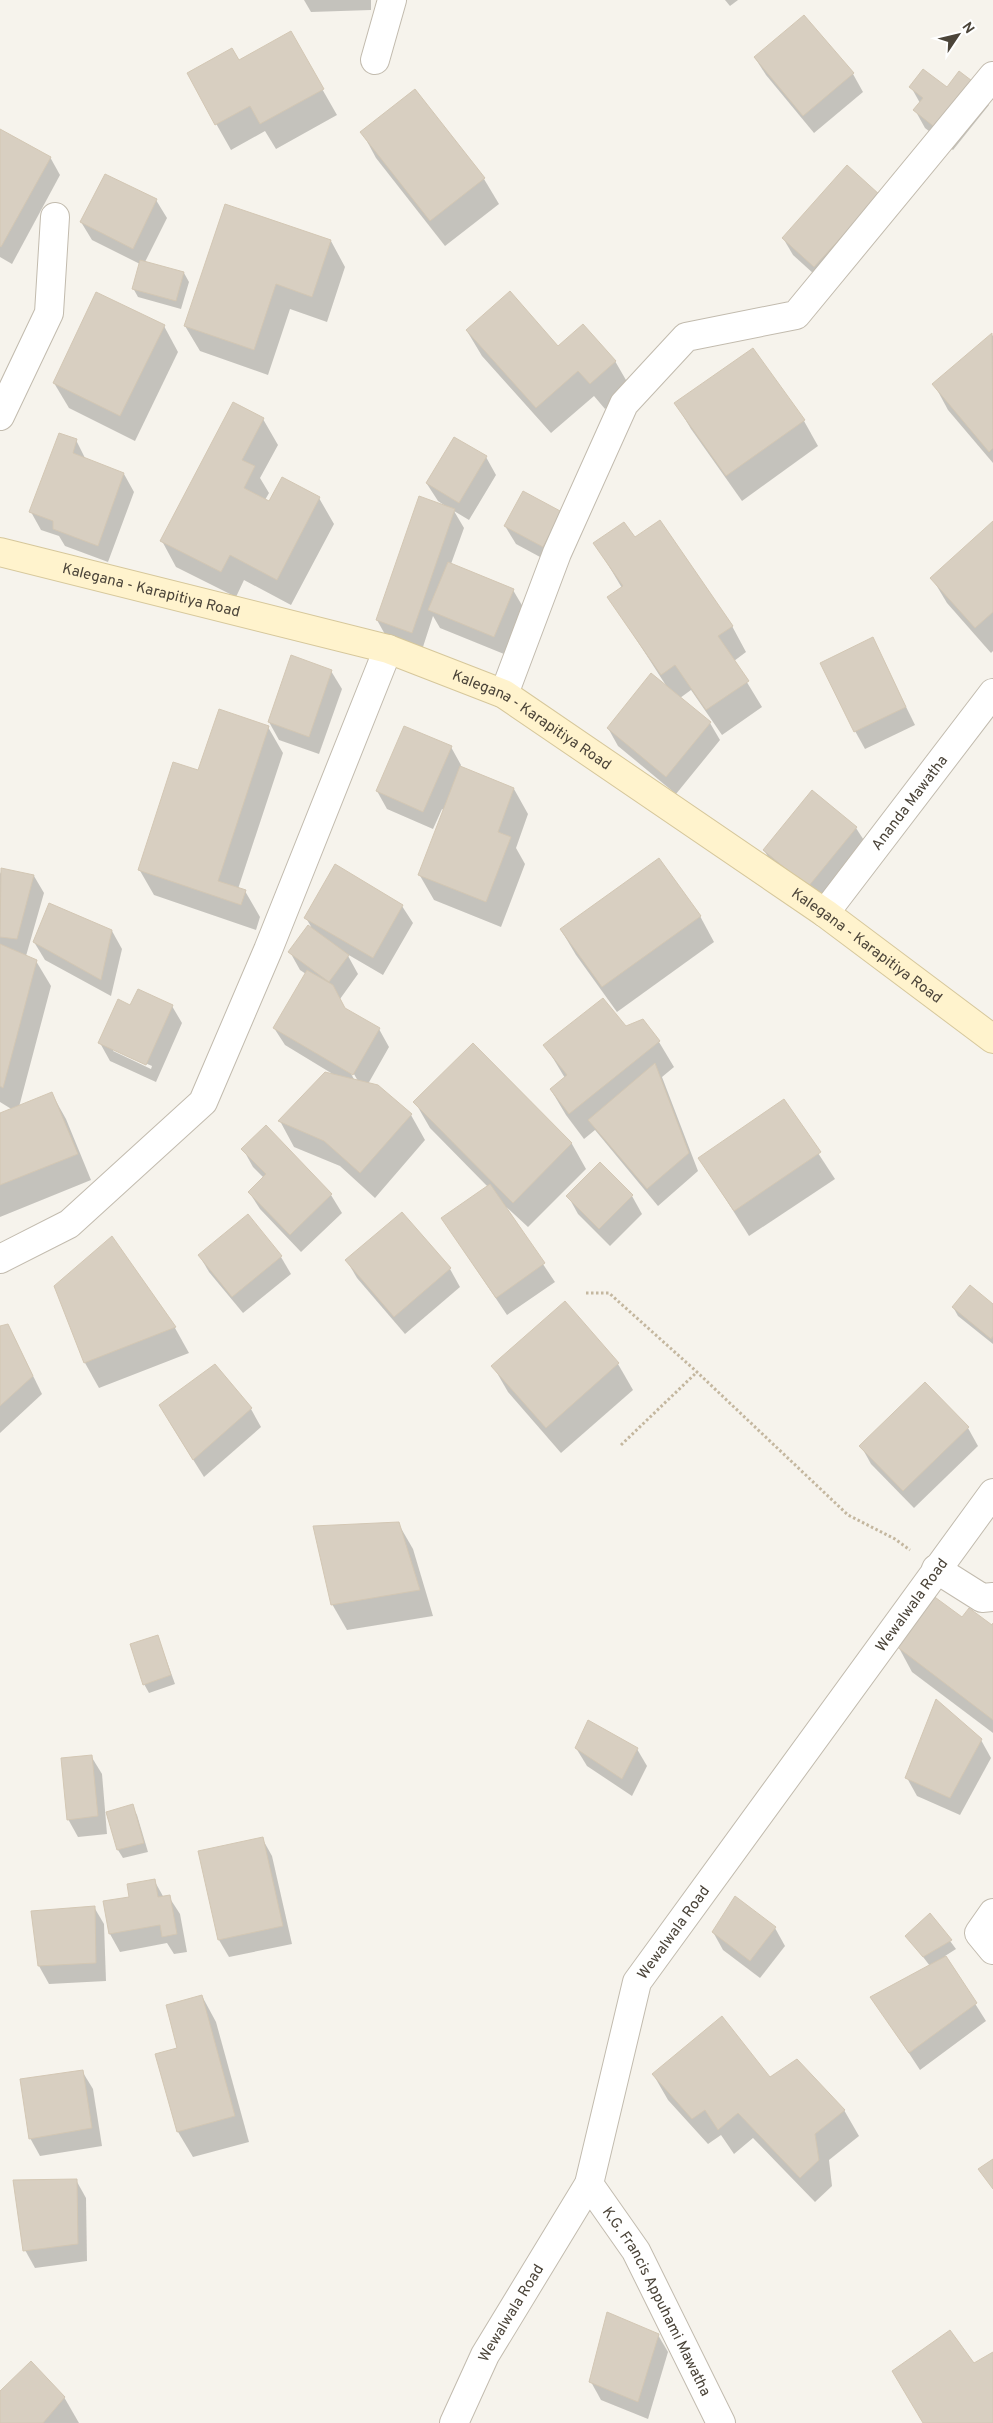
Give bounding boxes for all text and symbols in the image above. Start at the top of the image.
north arrow [933,10,983,60]
text: N [958,19,977,37]
street label: Kalegana - Karapitiya Road [60,560,242,623]
street label: Kalegana - Karapitiya Road [449,667,614,775]
street label: Ananda Mawatha [868,752,953,855]
street label: Kalegana - Karapitiya Road [787,885,945,1008]
street label: Wewalwala Road [872,1555,953,1656]
street label: Wewalwala Road [634,1883,715,1984]
street label: K.G. Francis Appuhami Mawatha [597,2204,714,2400]
street label: Wewalwala Road [475,2261,549,2365]

